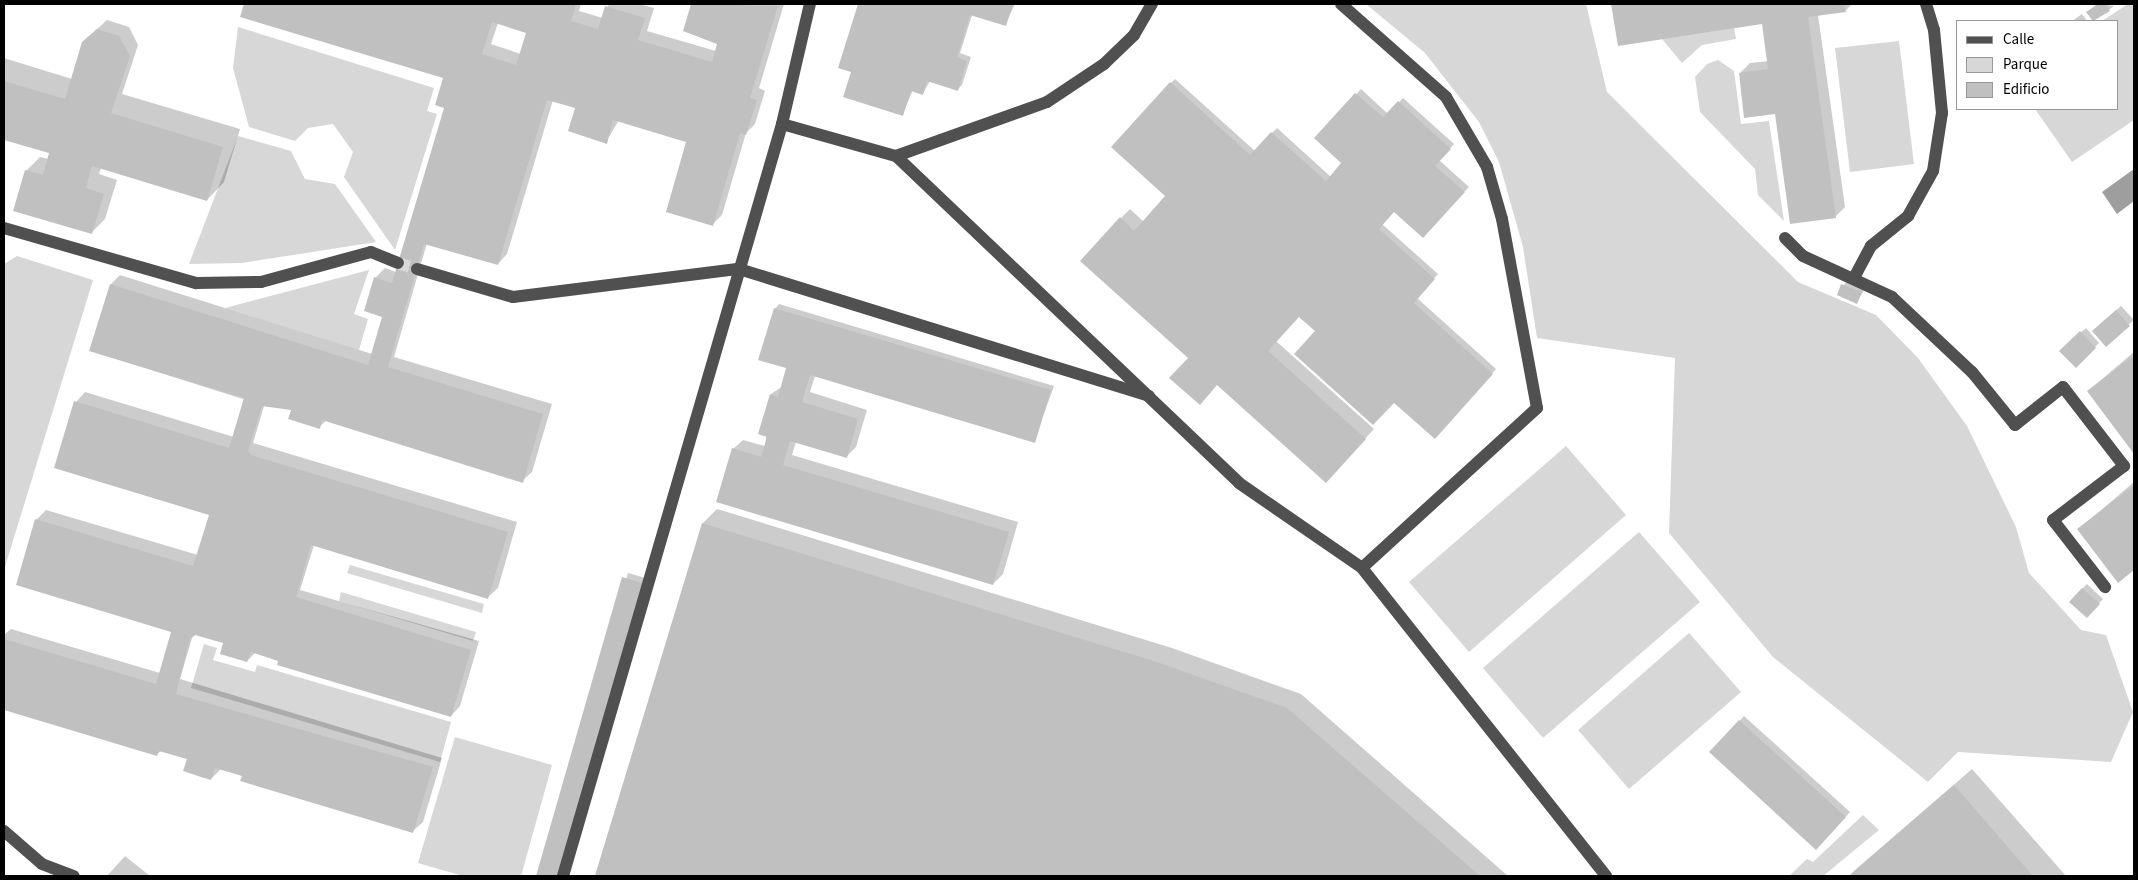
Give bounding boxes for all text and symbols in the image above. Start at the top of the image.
legend [1956,20,2118,110]
text: Calle [2003,29,2034,50]
text: Parque [2003,54,2047,75]
text: Edificio [2003,79,2050,100]

